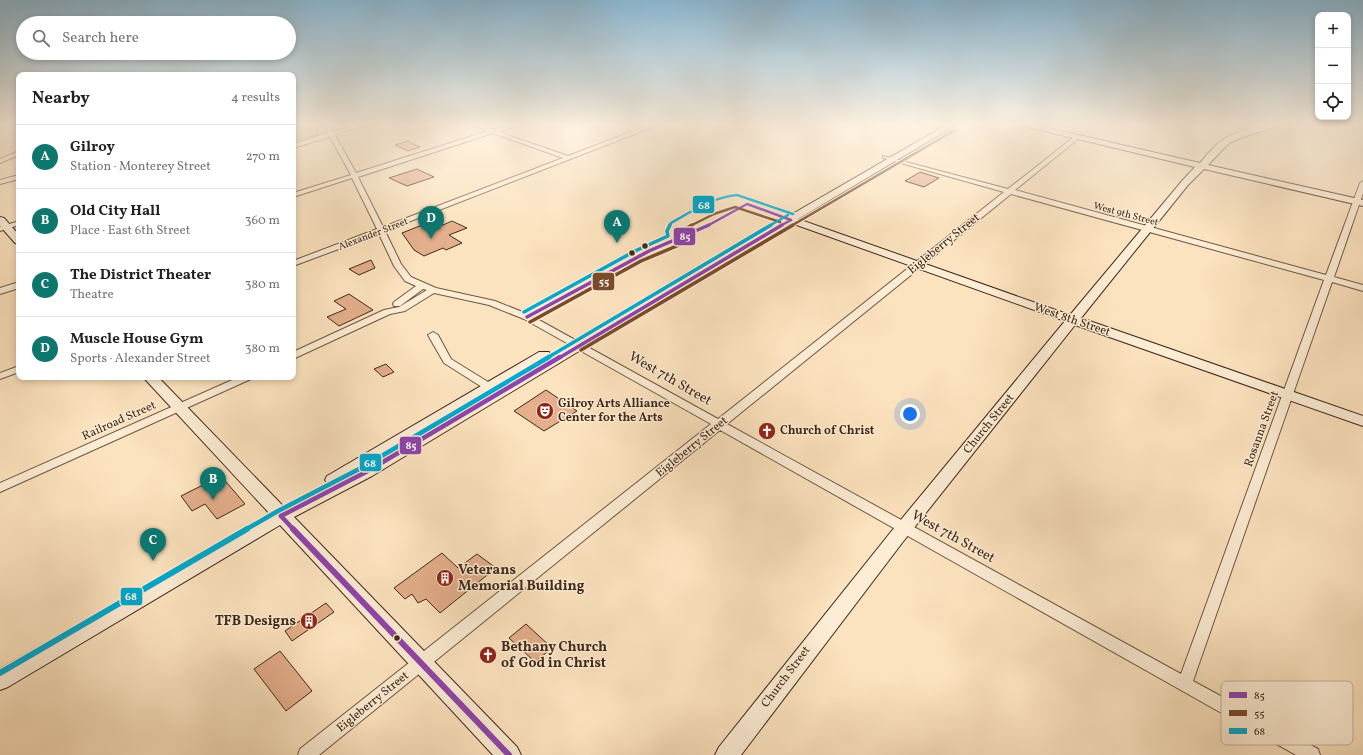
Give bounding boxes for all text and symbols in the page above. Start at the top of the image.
map controls [1315,12,1351,120]
button: + [1315,12,1351,48]
search box [16,16,296,60]
icon: search [30,27,52,49]
text: Search here [62,28,139,49]
button: − [1315,48,1351,84]
button: locate [1315,84,1351,120]
text: Nearby [32,87,90,110]
text: 4 results [231,89,280,107]
text: Gilroy [70,137,115,158]
text: A [40,148,50,166]
text: 270 m [246,148,280,166]
text: Station · Monterey Street [70,158,211,176]
line badge: 68 [692,195,715,214]
text: 68 [698,199,710,214]
street label: West 9th Street [1092,199,1160,230]
text: Old City Hall [70,201,160,222]
pin: D [418,206,444,239]
pin: A [604,210,630,243]
street label: Eigleberry Street [905,210,983,278]
text: B [41,212,49,230]
text: 360 m [245,212,280,230]
street label: Alexander Street [336,214,410,254]
text: Place · East 6th Street [70,222,190,240]
line badge: 85 [673,227,696,246]
text: 85 [679,230,691,245]
unlabelled marker [640,241,650,251]
unlabelled marker [627,248,637,258]
text: The District Theater [70,265,211,286]
line badge: 55 [592,272,615,291]
text: 55 [599,275,609,290]
text: C [41,276,49,294]
text: 380 m [245,276,280,294]
text: Theatre [70,286,114,304]
street label: West 8th Street [1032,299,1112,341]
text: Muscle House Gym [70,329,204,350]
text: D [40,340,50,358]
text: 380 m [245,340,280,358]
street label: West 7th Street [625,348,715,410]
text: Sports · Alexander Street [70,350,211,368]
street label: Rosanna Street [1241,389,1283,469]
street label: Church Street [960,391,1018,457]
place label: Gilroy Arts Alliance Center for the Arts [558,396,670,426]
street label: Railroad Street [79,398,159,444]
theatre icon: Gilroy Arts Alliance Center for the Arts [535,401,555,421]
your location [900,404,920,424]
street label: Eigleberry Street [653,413,731,481]
church icon: Church of Christ [757,421,777,441]
place label: Church of Christ [780,423,875,439]
line badge: 85 [399,436,422,455]
text: 85 [405,439,417,454]
line badge: 68 [359,453,382,472]
text: 68 [364,457,376,472]
pin: B [200,467,226,500]
street label: West 7th Street [908,506,998,568]
pin: C [140,528,166,561]
place label: Veterans Memorial Building [458,561,585,596]
building icon: Veterans Memorial Building [435,568,455,588]
line badge: 68 [120,587,143,606]
text: 68 [125,590,137,605]
building icon: TFB Designs [299,611,319,631]
place label: TFB Designs [215,612,296,631]
unlabelled marker [392,633,402,643]
place label: Bethany Church of God in Christ [501,638,607,673]
street label: Church Street [758,643,814,711]
church icon: Bethany Church of God in Christ [478,645,498,665]
street label: Eigleberry Street [334,668,412,736]
legend [1221,681,1353,745]
text: 85 [1254,689,1265,704]
text: 55 [1254,707,1265,722]
text: 68 [1254,725,1266,740]

